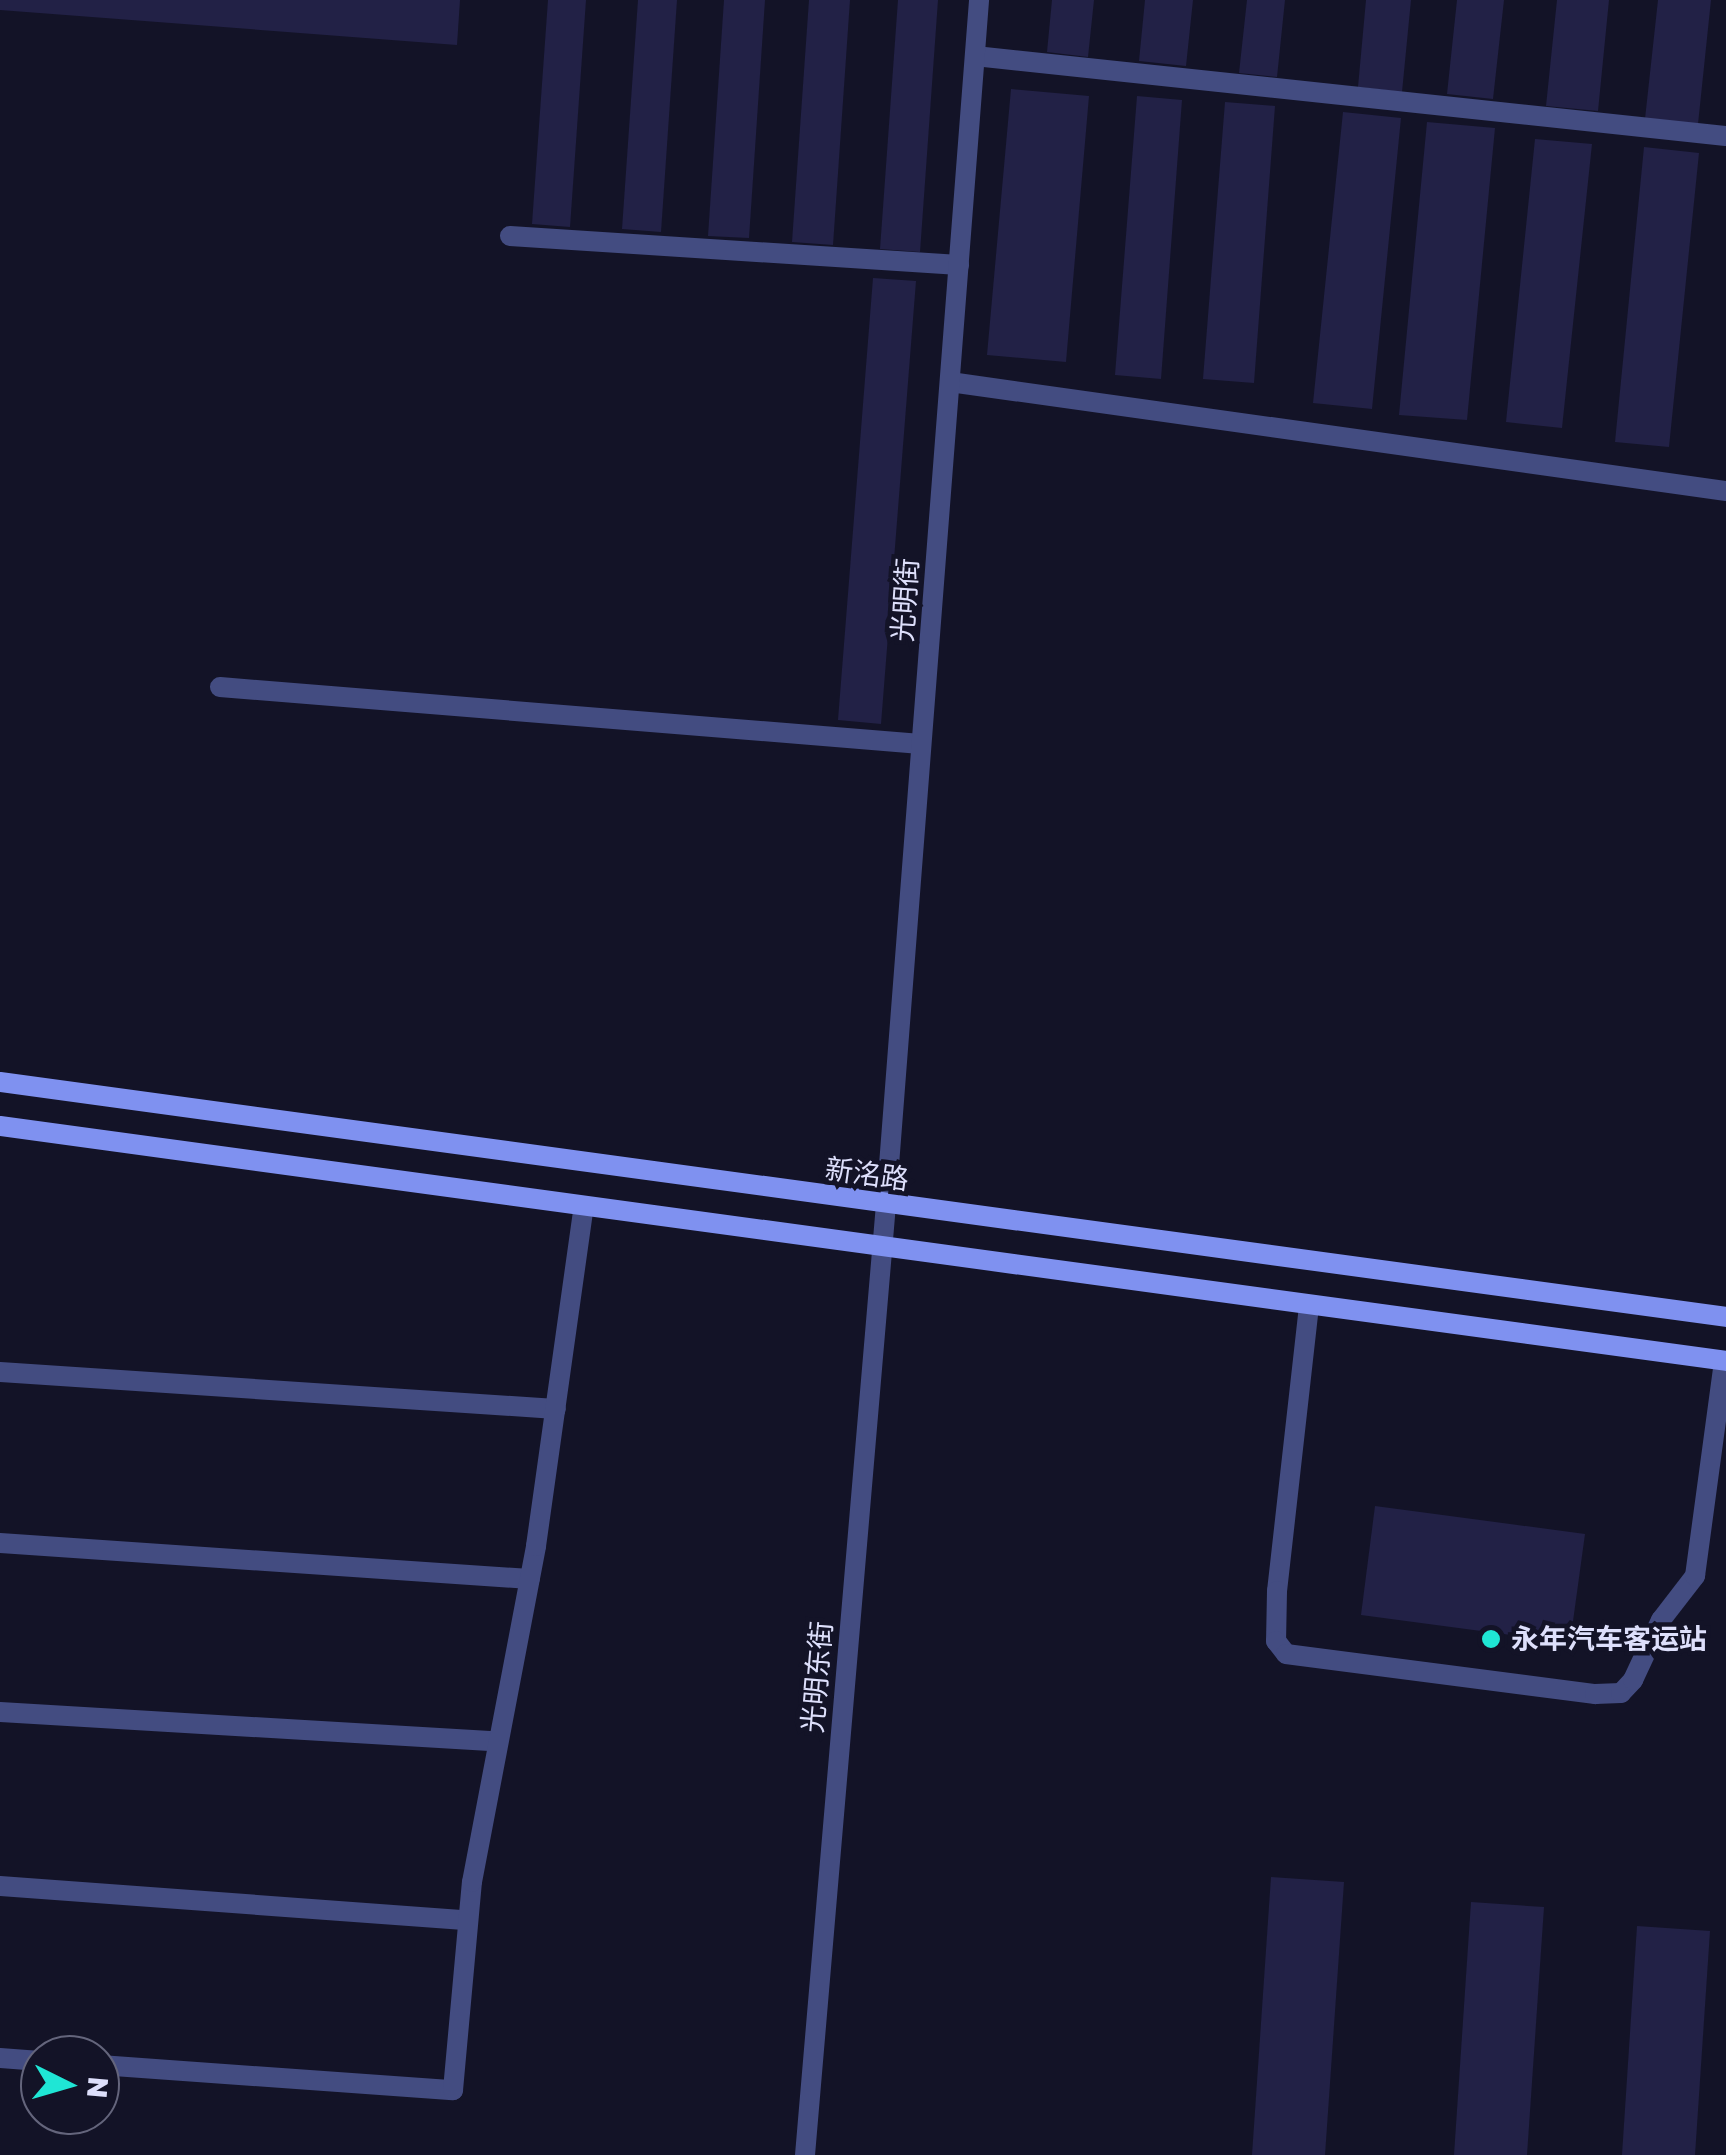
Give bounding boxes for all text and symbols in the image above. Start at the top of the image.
street label: 光明街 [885,557,925,643]
street label: 新洺路 [823,1152,911,1196]
street label: 光明东街 [795,1620,839,1734]
place label: 永年汽车客运站 [1511,1622,1707,1656]
marker: 永年汽车客运站 [1480,1628,1502,1650]
north arrow [20,2035,120,2135]
text: N [81,2075,116,2100]

